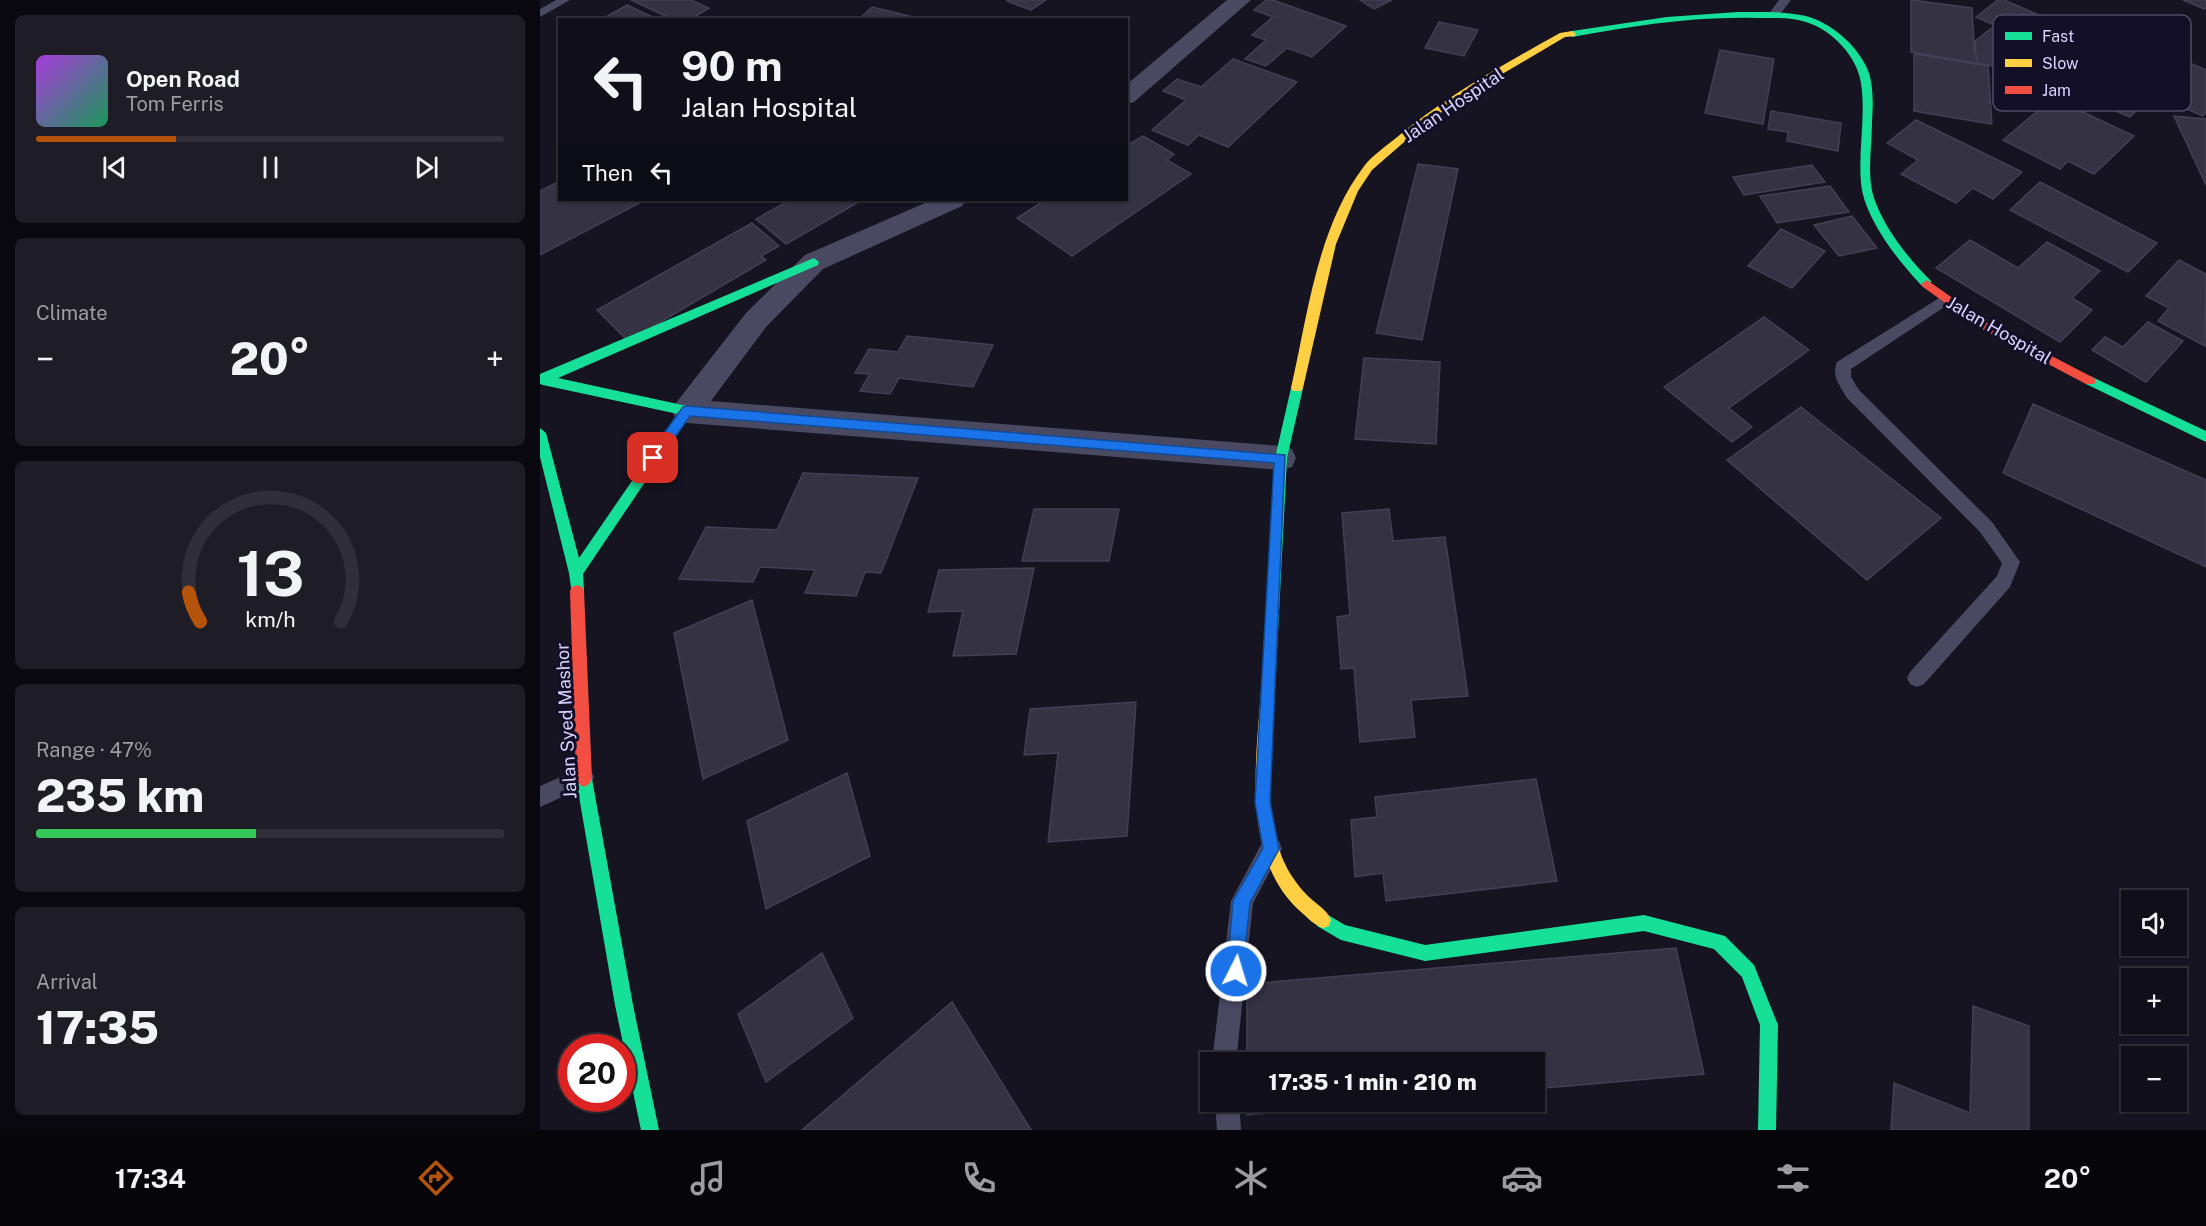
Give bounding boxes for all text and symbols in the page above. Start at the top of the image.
legend [1993,15,2191,111]
text: Fast [2042,27,2074,46]
text: 90 m [681,41,783,90]
icon: left [582,42,660,120]
text: Slow [2042,54,2079,73]
street label: Jalan Hospital [1398,63,1508,147]
text: Open Road [126,66,240,92]
text: Jam [2042,81,2071,100]
text: Jalan Hospital [681,91,857,123]
text: Tom Ferris [126,92,224,116]
icon: previous [98,151,131,184]
icon: pause [254,151,287,184]
icon: next [410,151,443,184]
icon: left [645,156,678,189]
text: Then [582,160,633,186]
street label: Jalan Hospital [1943,292,2055,368]
text: Climate [36,301,108,325]
text: 20° [230,332,310,385]
text: − [36,340,54,378]
text: + [486,340,504,378]
pin [627,432,678,483]
icon: arrive [636,441,669,474]
text: 13 [236,537,304,610]
text: km/h [245,607,295,632]
street label: Jalan Syed Mashor [551,642,581,800]
text: Range · 47% [36,738,152,762]
text: 235 km [36,769,204,822]
map controls [2121,890,2187,1112]
button: sound [2121,890,2187,956]
position arrow [1204,939,1268,1003]
button: + [2121,968,2187,1034]
text: Arrival [36,970,98,994]
text: 17:35 [36,1001,159,1054]
speed limit sign: 20 [558,1034,636,1112]
button: − [2121,1046,2187,1112]
text: 17:35 · 1 min · 210 m [1268,1069,1477,1095]
icon: directions [415,1157,457,1199]
icon: music [687,1157,729,1199]
icon: phone [958,1157,1000,1199]
icon: climate [1230,1157,1272,1199]
icon: car [1501,1157,1543,1199]
icon: filters [1772,1157,1814,1199]
text: 17:34 [115,1162,186,1194]
text: 20° [2044,1162,2091,1194]

